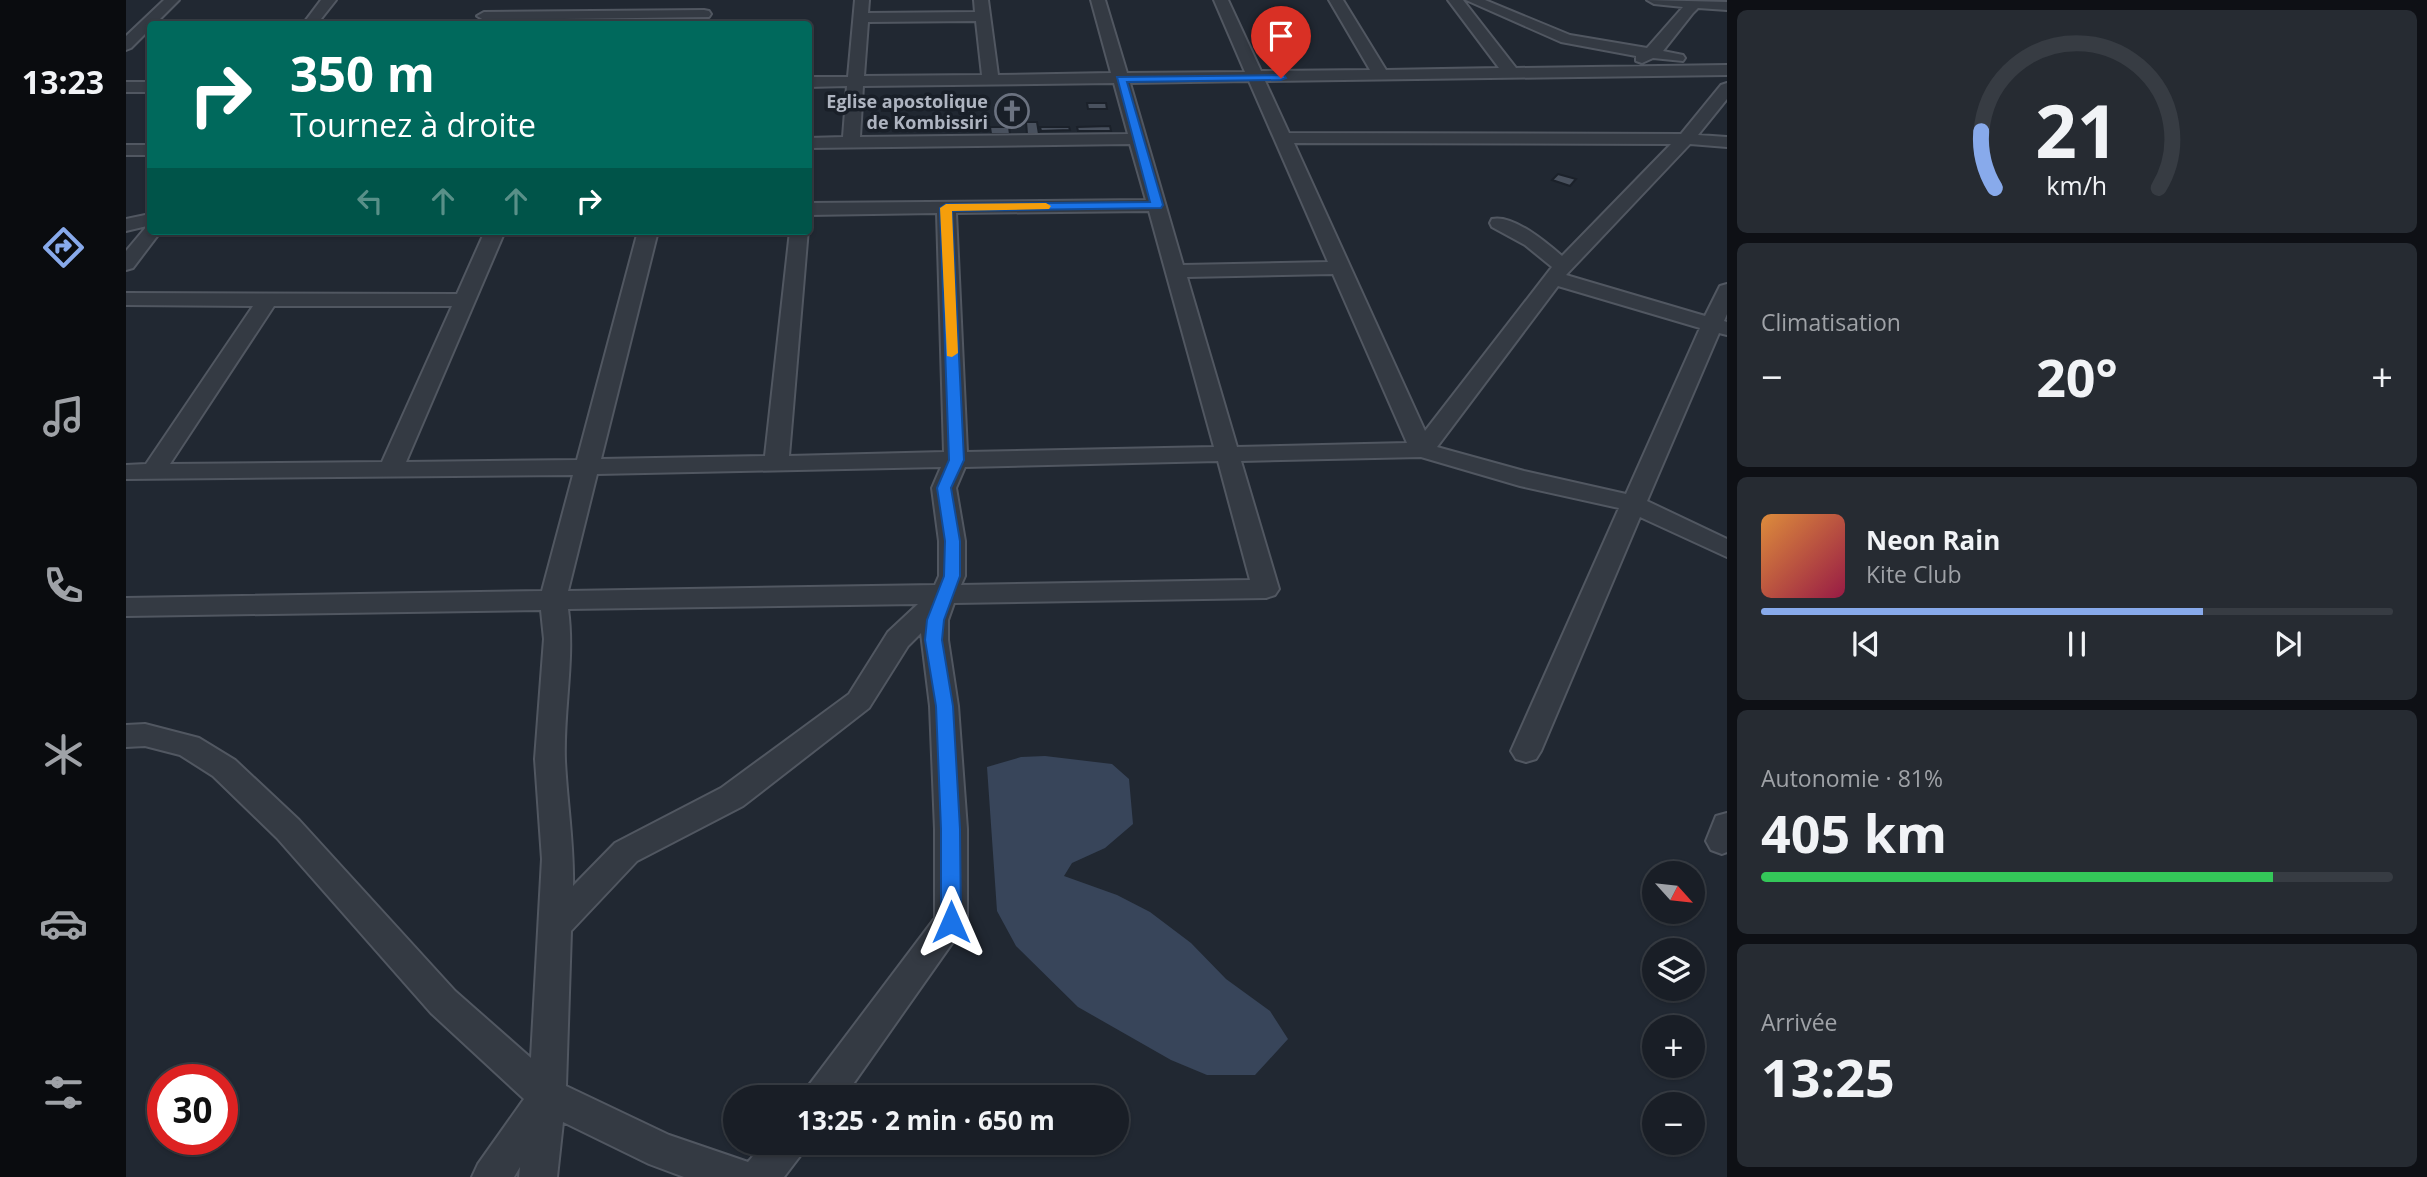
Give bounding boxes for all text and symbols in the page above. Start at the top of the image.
pin [1251,6,1311,78]
icon: arrive [1262,17,1300,55]
text: 350 m [290,40,435,106]
icon: right [175,49,266,140]
text: 13:23 [22,60,104,103]
text: 21 [2035,80,2119,179]
place label: Eglise apostolique de Kombissiri [826,89,988,134]
church icon: Eglise apostolique de Kombissiri [993,92,1031,130]
text: Tournez à droite [290,103,536,146]
text: km/h [2047,168,2107,202]
icon: left [351,182,389,220]
icon: ahead [424,182,462,220]
icon: ahead [497,182,535,220]
icon: right [570,182,608,220]
icon: directions [39,223,88,272]
text: Climatisation [1761,306,1901,338]
text: 20° [2036,341,2118,412]
text: − [1761,350,1783,402]
text: + [2371,350,2393,402]
icon: music [39,392,88,441]
text: Neon Rain [1866,522,2000,558]
text: Kite Club [1866,558,1961,590]
icon: phone [39,561,88,610]
icon: previous [1847,625,1885,663]
icon: pause [2058,625,2096,663]
icon: next [2269,625,2307,663]
icon: climate [39,730,88,779]
text: Autonomie · 81% [1761,762,1943,794]
text: 405 km [1761,797,1947,868]
north arrow [1642,861,1704,924]
map controls [1642,861,1705,1155]
position arrow [914,885,988,959]
icon: car [39,899,88,948]
button: layers [1642,938,1705,1001]
text: Arrivée [1761,1006,1837,1038]
button: + [1642,1015,1705,1078]
text: 13:25 [1761,1041,1895,1112]
speed limit sign: 30 [147,1064,238,1155]
icon: filters [39,1068,88,1117]
button: − [1642,1092,1705,1155]
text: 13:25 · 2 min · 650 m [797,1102,1055,1138]

